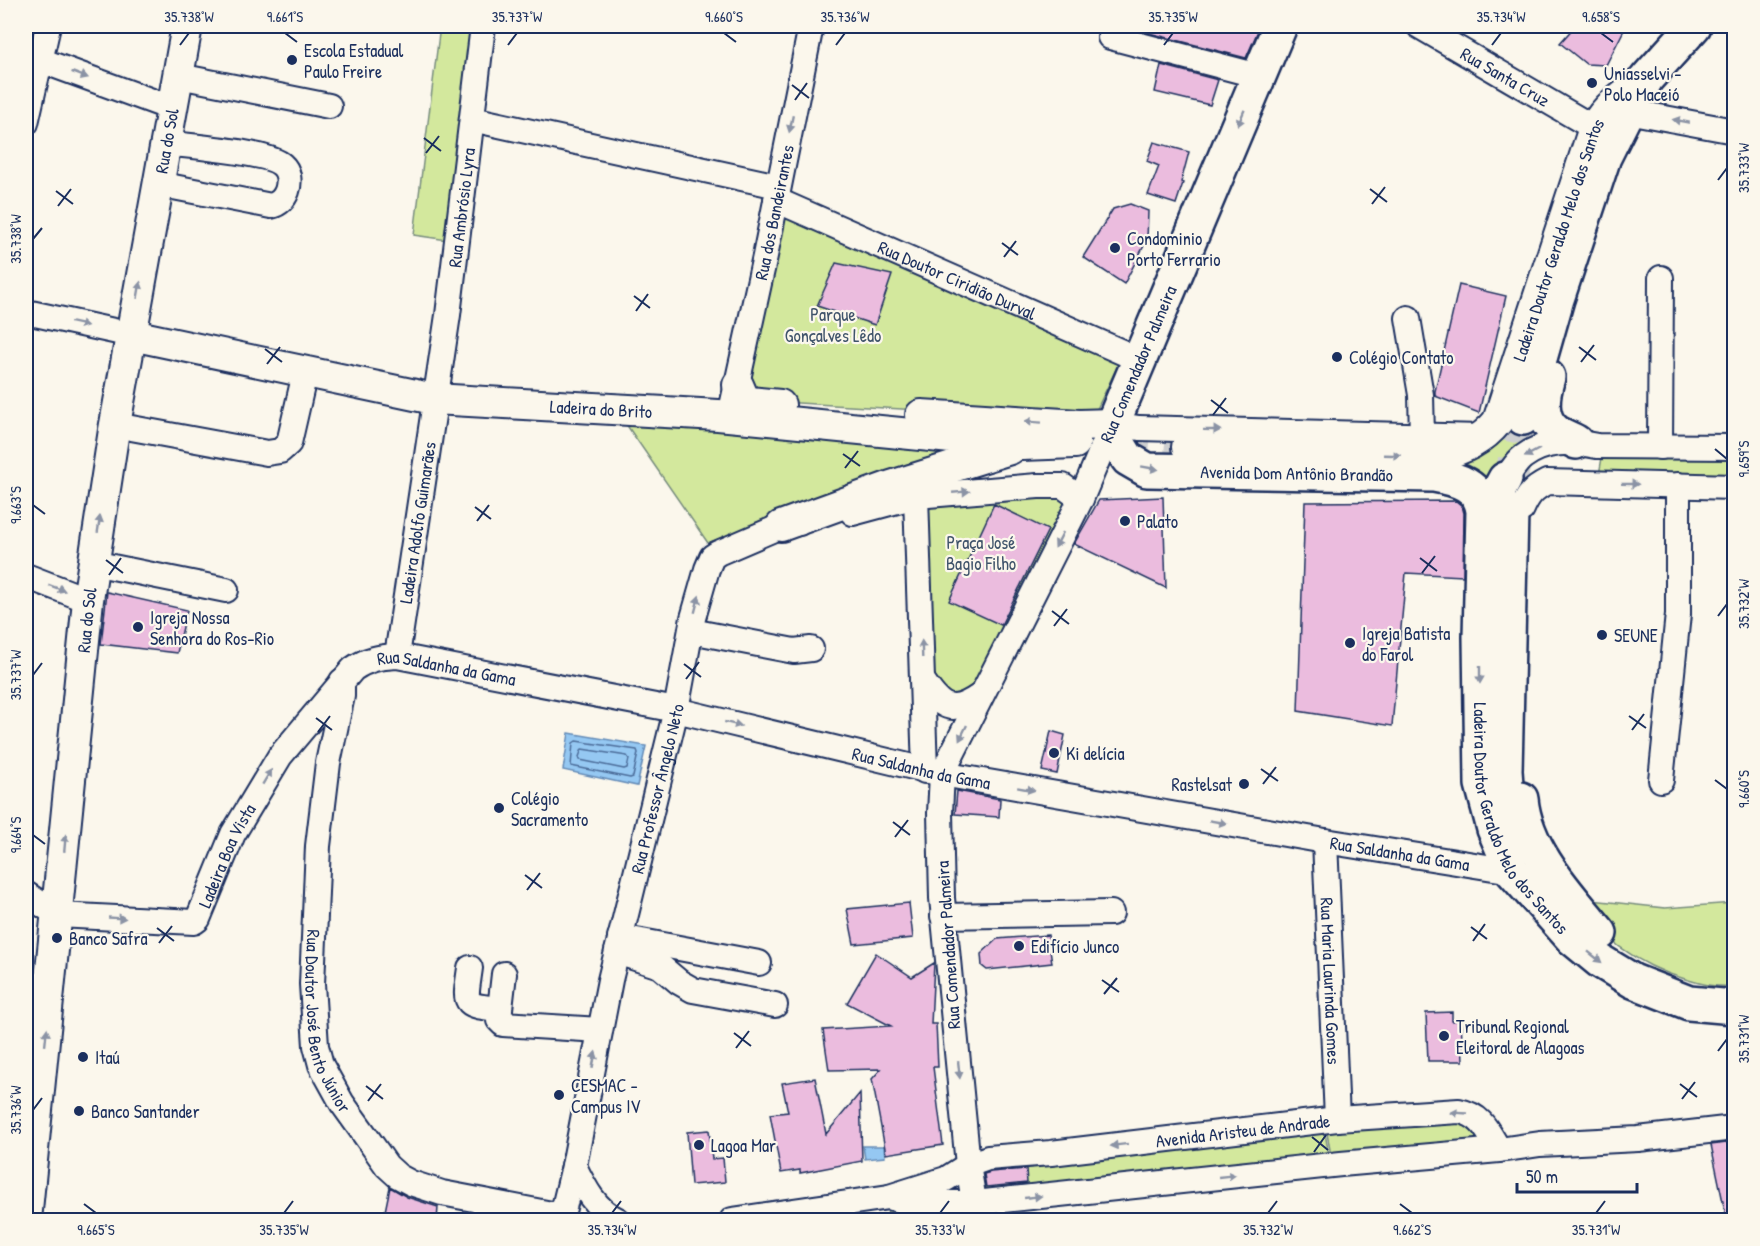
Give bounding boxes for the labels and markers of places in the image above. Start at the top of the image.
place label: Escola Estadual Paulo Freire [304,38,404,84]
marker: Escola Estadual Paulo Freire [285,53,299,67]
place label: Uniasselvi - Polo Maceió [1604,61,1682,107]
marker: Uniasselvi - Polo Maceió [1585,76,1599,90]
place label: Condominio Porto Ferrario [1127,226,1220,272]
marker: Condominio Porto Ferrario [1108,241,1122,255]
place label: Colégio Contato [1349,345,1453,370]
marker: Colégio Contato [1330,350,1344,364]
place label: Palato [1137,509,1178,534]
marker: Palato [1118,514,1132,528]
place label: Igreja Nossa Senhora do Ros-Rio [150,605,274,651]
marker: Igreja Nossa Senhora do Ros-Rio [131,620,145,634]
place label: Igreja Batista do Farol [1362,621,1450,667]
place label: SEUNE [1614,623,1658,648]
marker: SEUNE [1595,628,1609,642]
marker: Igreja Batista do Farol [1343,636,1357,650]
place label: Ki delícia [1066,741,1125,766]
marker: Ki delícia [1047,746,1061,760]
place label: Rastelsat [1172,772,1233,797]
marker: Rastelsat [1237,777,1251,791]
place label: Colégio Sacramento [511,786,588,832]
marker: Colégio Sacramento [492,801,506,815]
place label: Banco Safra [69,926,147,951]
marker: Banco Safra [50,931,64,945]
place label: Edifício Junco [1031,934,1119,959]
marker: Edifício Junco [1012,939,1026,953]
place label: Tribunal Regional Eleitoral de Alagoas [1456,1014,1585,1060]
marker: Tribunal Regional Eleitoral de Alagoas [1437,1029,1451,1043]
place label: Itaú [95,1045,120,1070]
marker: Itaú [76,1050,90,1064]
place label: CESMAC - Campus IV [571,1073,641,1119]
marker: CESMAC - Campus IV [552,1088,566,1102]
place label: Banco Santander [91,1099,200,1124]
marker: Banco Santander [72,1104,86,1118]
place label: Lagoa Mar [711,1133,776,1158]
marker: Lagoa Mar [692,1138,706,1152]

